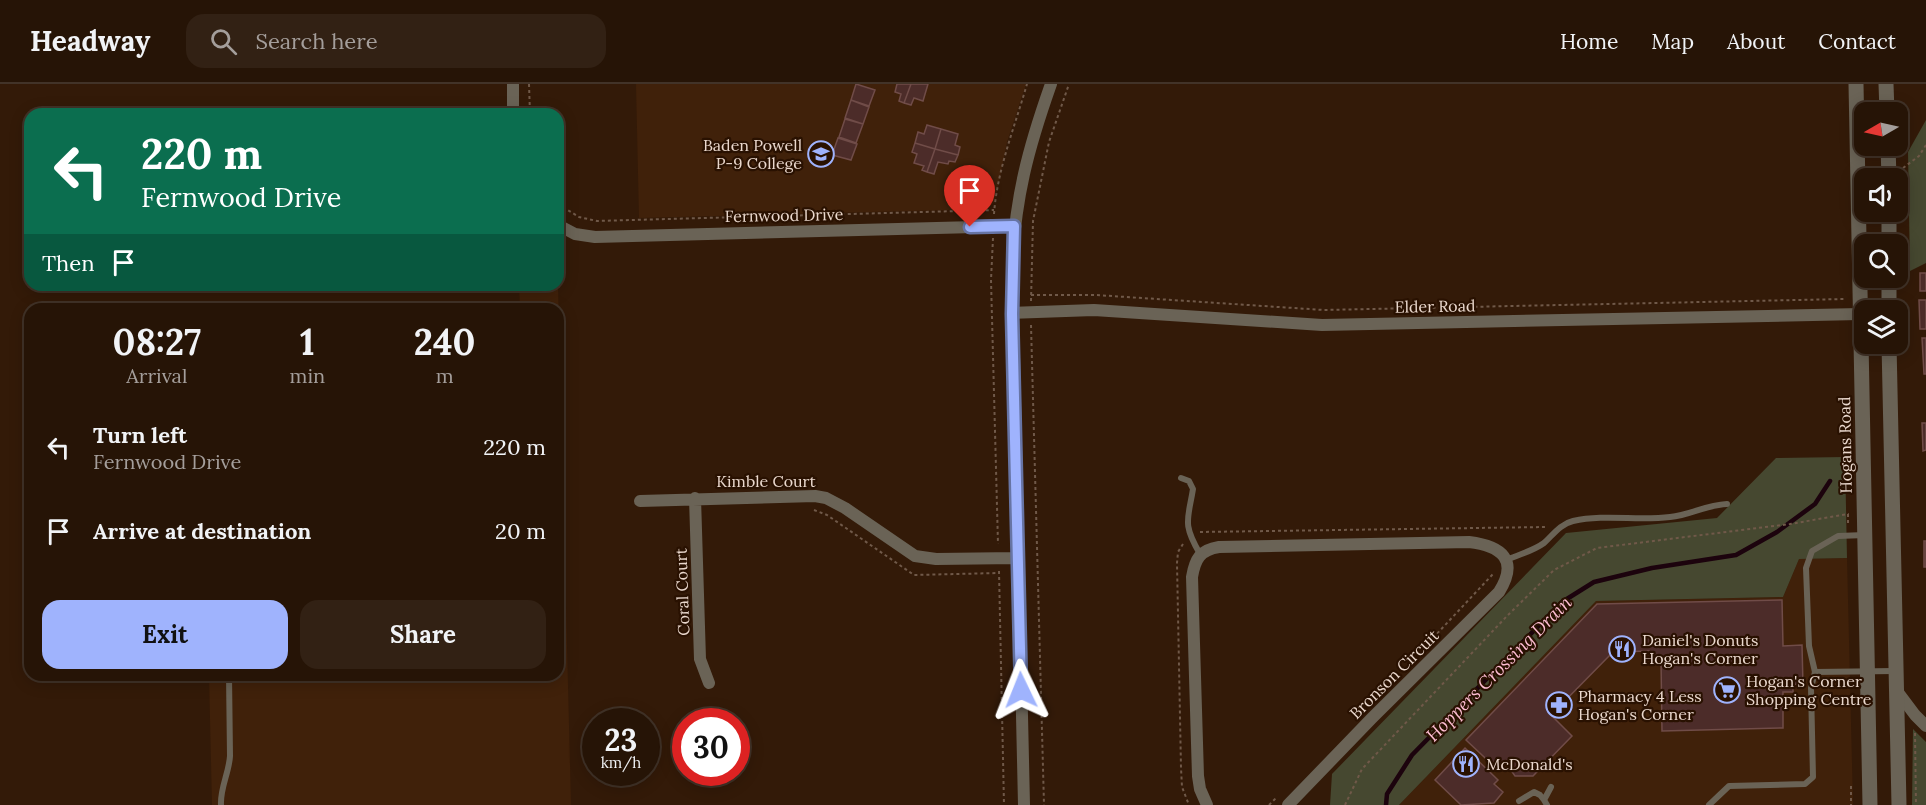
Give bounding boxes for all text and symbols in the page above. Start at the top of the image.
search box [186,14,606,68]
text: Headway [30,23,150,59]
icon: search [207,25,240,58]
text: Search here [255,27,378,55]
text: Home [1560,28,1618,55]
text: Map [1651,28,1694,55]
text: About [1727,28,1785,55]
text: Contact [1818,28,1896,55]
north arrow [1854,102,1908,156]
map controls [1854,102,1908,354]
text: 220 m [141,127,262,181]
icon: left [42,132,120,210]
place label: Baden Powell P-9 College [703,135,802,173]
school or university icon: Baden Powell P-9 College [806,139,836,169]
pin [944,165,995,227]
button: sound [1854,168,1908,222]
icon: arrive [953,174,986,207]
text: Fernwood Drive [141,180,341,214]
street label: Fernwood Drive [724,204,844,226]
button: search [1854,234,1908,288]
icon: arrive [107,246,140,279]
text: Then [42,249,95,277]
street label: Elder Road [1394,295,1476,317]
button: layers [1854,300,1908,354]
text: 08:27 [113,319,201,365]
text: 1 [300,319,315,365]
text: 240 [414,319,475,365]
text: Arrival [126,363,187,388]
text: min [290,363,325,388]
text: m [436,363,454,388]
street label: Hogans Road [1834,396,1856,494]
text: Turn left [93,421,187,449]
icon: left [42,431,75,464]
text: 220 m [483,433,546,461]
text: Fernwood Drive [93,449,241,474]
street label: Kimble Court [716,471,817,491]
icon: arrive [42,515,75,548]
text: Arrive at destination [93,517,311,545]
text: 20 m [495,517,546,545]
street label: Coral Court [670,547,694,636]
water label: Hoppers Crossing Drain [1421,591,1576,746]
button: Exit [42,600,288,669]
button: Share [300,600,546,669]
street label: Bronson Circuit [1345,625,1443,723]
place label: Daniel's Donuts Hogan's Corner [1642,630,1758,668]
restaurant icon: Daniel's Donuts Hogan's Corner [1607,634,1637,664]
position arrow [989,658,1053,722]
place label: Hogan's Corner Shopping Centre [1746,671,1872,709]
supermarket icon: Hogan's Corner Shopping Centre [1712,675,1742,705]
place label: Pharmacy 4 Less Hogan's Corner [1578,686,1702,724]
pharmacy icon: Pharmacy 4 Less Hogan's Corner [1544,690,1574,720]
speed limit sign: 30 [672,708,750,786]
text: 23 [605,721,637,759]
restaurant icon: McDonald's [1451,749,1481,779]
text: km/h [601,753,641,772]
place label: McDonald's [1486,754,1573,774]

